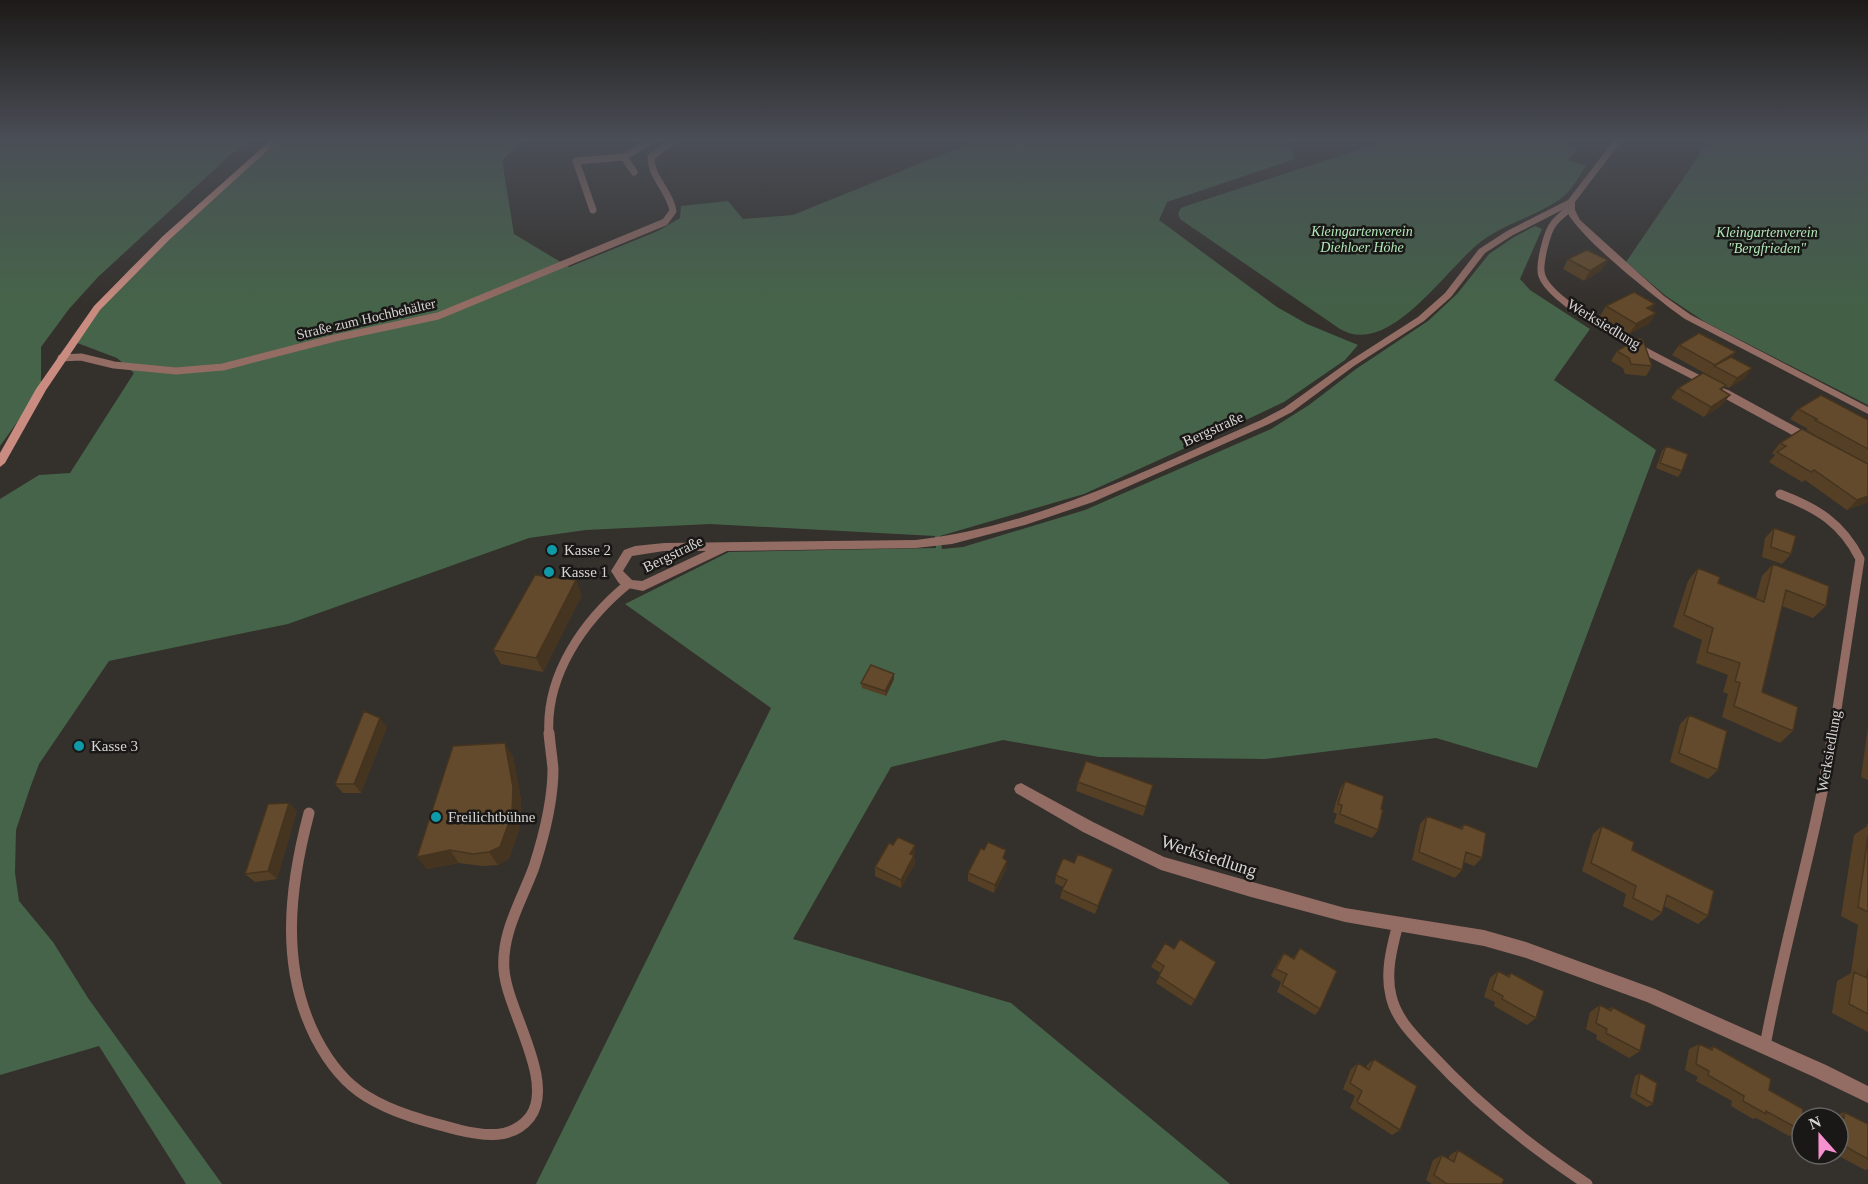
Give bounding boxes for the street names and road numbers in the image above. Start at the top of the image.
street label: Straße zum Hochbehälter [295,296,437,342]
street label: Werksiedlung [1564,296,1644,352]
street label: Bergstraße [1180,408,1246,449]
street label: Bergstraße [640,532,706,575]
street label: Werksiedlung [1814,708,1844,793]
street label: Werksiedlung [1159,831,1259,881]

